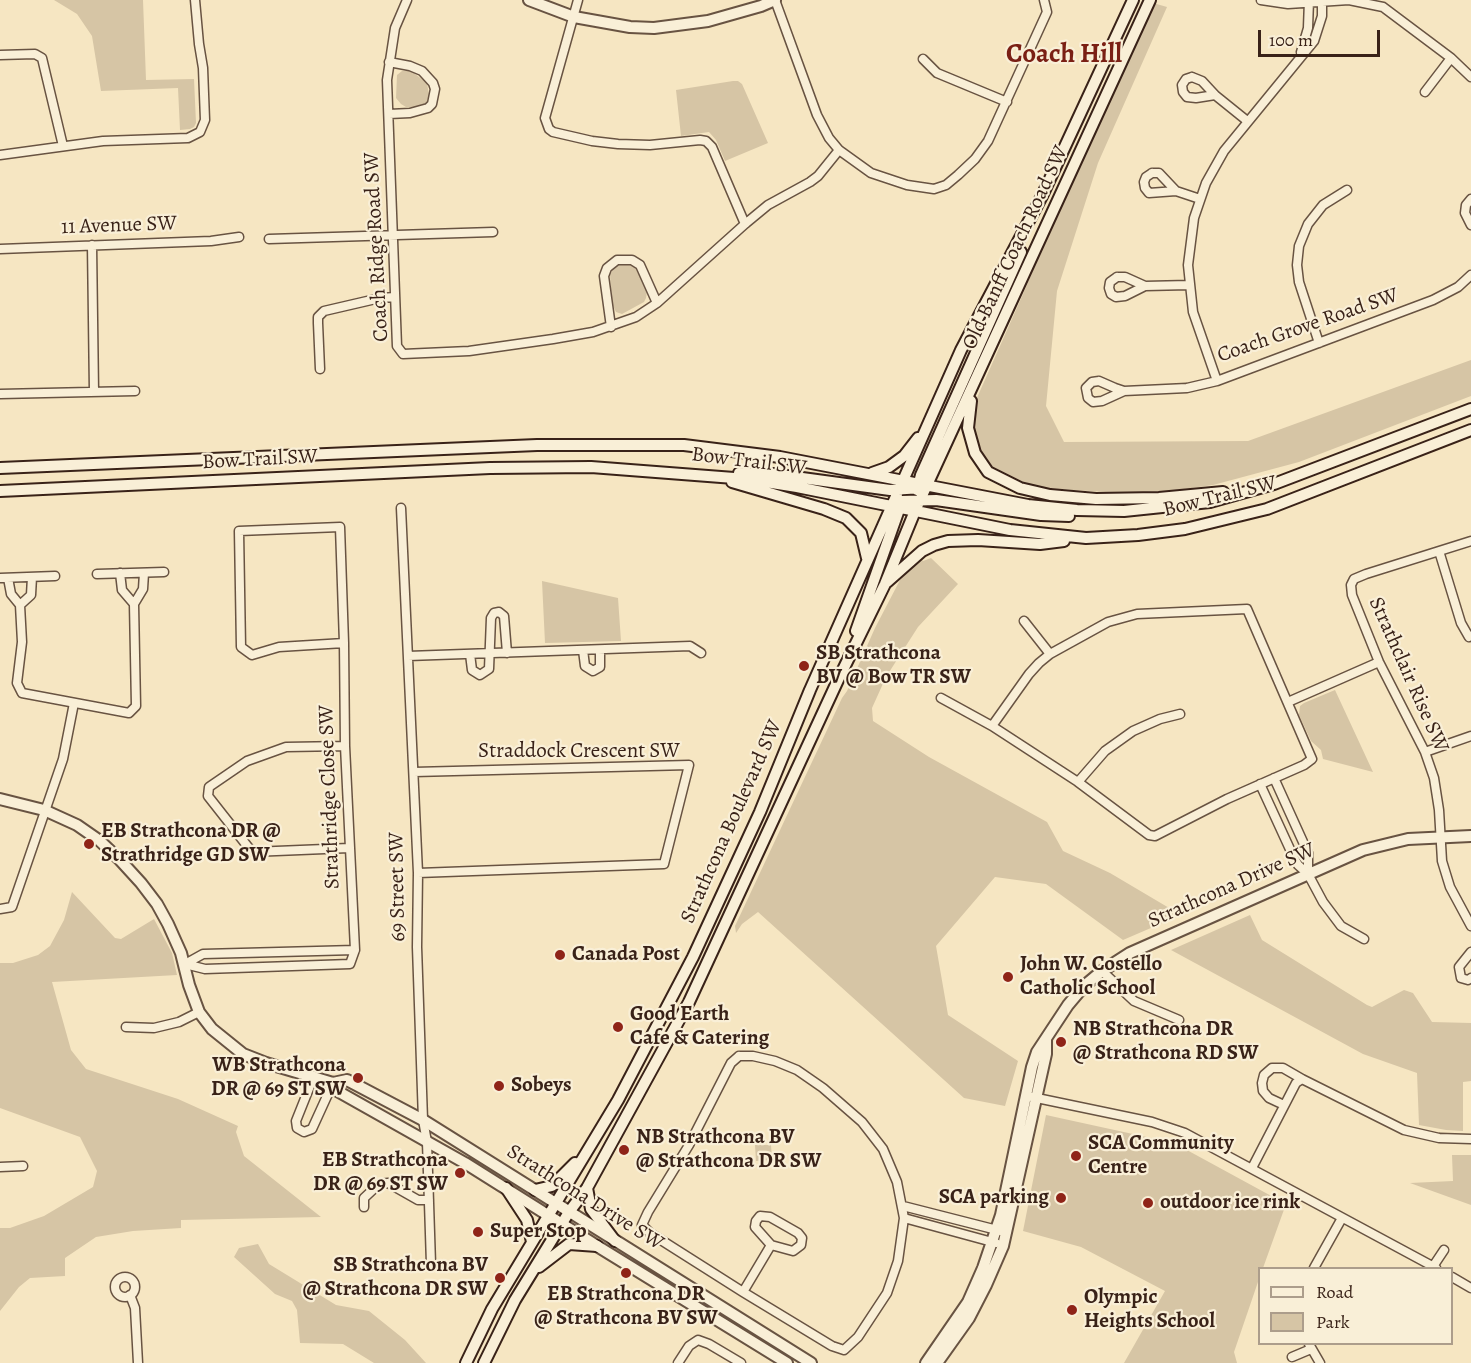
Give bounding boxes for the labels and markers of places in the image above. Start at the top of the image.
place label: SB Strathcona BV @ Bow TR SW [816,641,971,691]
marker: SB Strathcona BV @ Bow TR SW [797,659,811,673]
place label: EB Strathcona DR @ Strathridge GD SW [101,819,281,869]
marker: EB Strathcona DR @ Strathridge GD SW [82,837,96,851]
place label: Canada Post [572,942,680,968]
marker: Canada Post [553,948,567,962]
place label: John W. Costello Catholic School [1020,952,1162,1002]
marker: John W. Costello Catholic School [1001,970,1015,984]
place label: Good Earth Cafe & Catering [630,1002,769,1052]
place label: NB Strathcona DR @ Strathcona RD SW [1073,1017,1258,1067]
marker: Good Earth Cafe & Catering [611,1020,625,1034]
marker: NB Strathcona DR @ Strathcona RD SW [1054,1035,1068,1049]
place label: WB Strathcona DR @ 69 ST SW [211,1053,346,1103]
marker: WB Strathcona DR @ 69 ST SW [351,1071,365,1085]
place label: Sobeys [511,1073,572,1099]
marker: Sobeys [492,1079,506,1093]
place label: NB Strathcona BV @ Strathcona DR SW [636,1125,821,1175]
place label: SCA Community Centre [1088,1131,1234,1181]
marker: NB Strathcona BV @ Strathcona DR SW [617,1143,631,1157]
place label: EB Strathcona DR @ 69 ST SW [313,1148,448,1198]
marker: SCA Community Centre [1069,1149,1083,1163]
marker: EB Strathcona DR @ 69 ST SW [453,1166,467,1180]
place label: SCA parking [939,1185,1049,1211]
place label: outdoor ice rink [1160,1190,1300,1216]
marker: SCA parking [1054,1191,1068,1205]
marker: outdoor ice rink [1141,1196,1155,1210]
place label: Super Stop [490,1219,586,1245]
marker: Super Stop [471,1225,485,1239]
place label: SB Strathcona BV @ Strathcona DR SW [303,1253,488,1303]
marker: EB Strathcona DR @ Strathcona BV SW [619,1266,633,1280]
marker: SB Strathcona BV @ Strathcona DR SW [493,1271,507,1285]
place label: EB Strathcona DR @ Strathcona BV SW [534,1282,718,1332]
place label: Olympic Heights School [1084,1285,1215,1335]
marker: Olympic Heights School [1065,1303,1079,1317]

